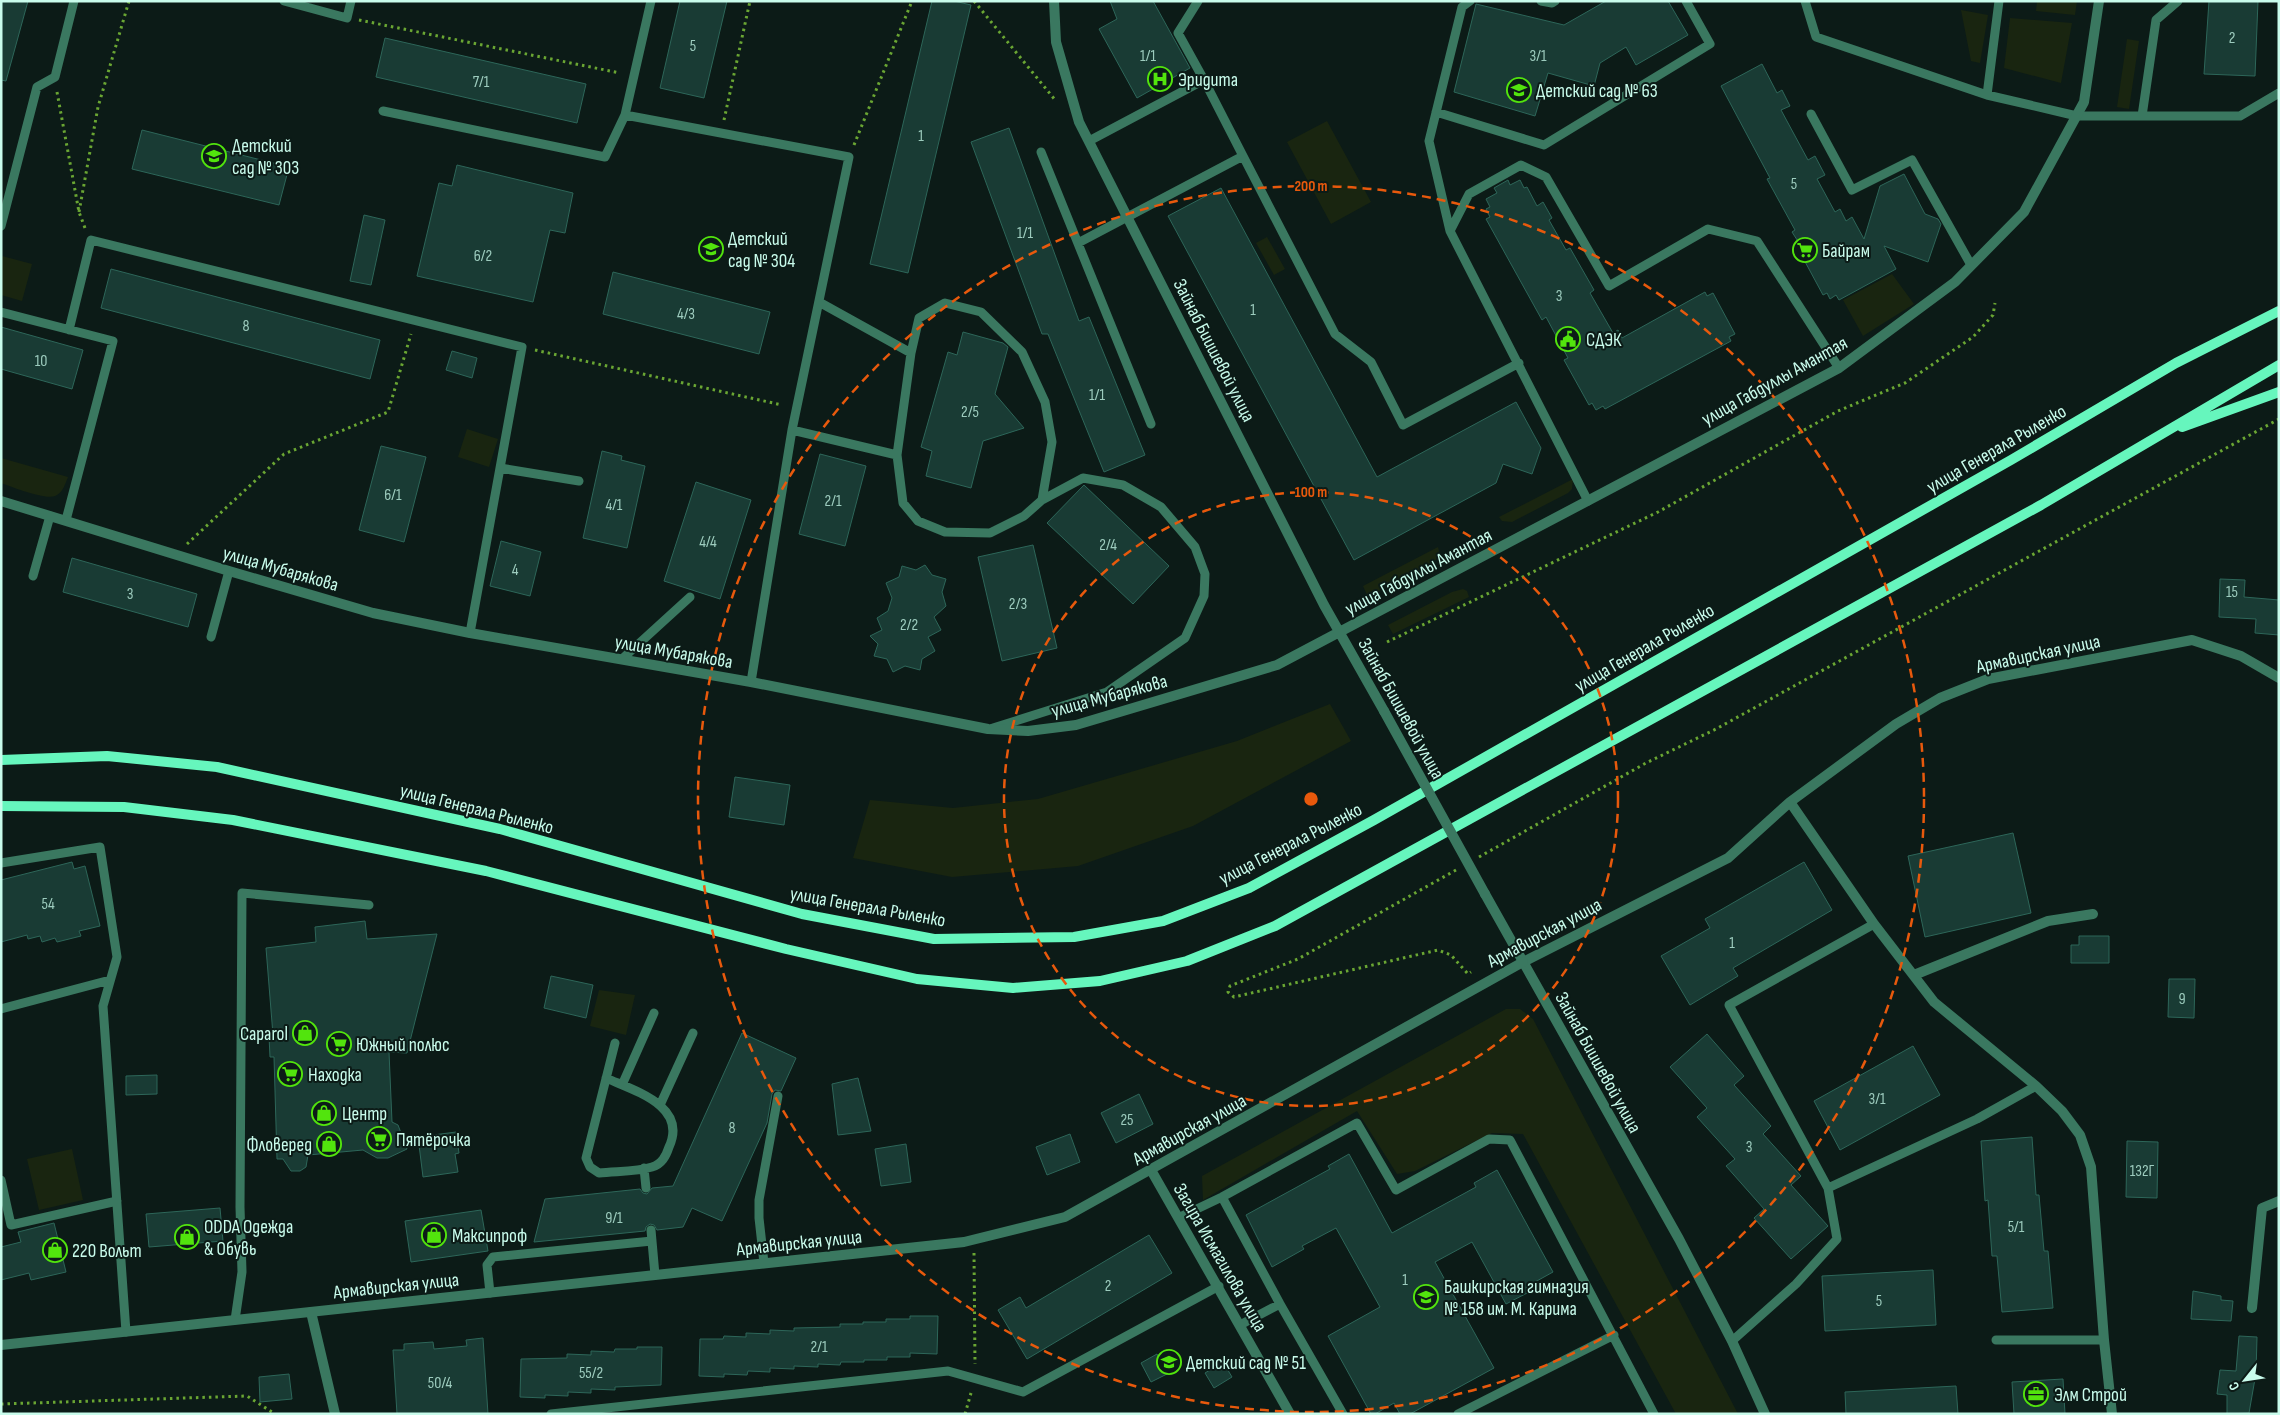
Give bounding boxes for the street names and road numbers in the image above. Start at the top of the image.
street label: Зайнаб Биишевой улица [1168,275,1260,426]
street label: улица Габдуллы Амантая [1698,332,1852,431]
street label: улица Генерала Рыленко [1923,400,2071,499]
street label: улица Габдуллы Амантая [1341,524,1496,621]
street label: улица Мубарякова [220,542,341,597]
street label: улица Генерала Рыленко [1571,599,1719,698]
street label: Армавирская улица [1973,630,2102,679]
street label: улица Мубарякова [613,631,734,674]
street label: Зайнаб Биишевой улица [1352,634,1449,783]
street label: улица Мубарякова [1049,670,1170,723]
street label: улица Генерала Рыленко [397,779,556,840]
street label: улица Генерала Рыленко [1215,798,1366,890]
street label: улица Генерала Рыленко [788,882,947,932]
street label: Армавирская улица [1483,894,1606,974]
street label: Зайнаб Биишевой улица [1549,988,1646,1137]
street label: Армавирская улица [1128,1090,1250,1171]
street label: Загира Исмагилова улица [1168,1179,1272,1336]
street label: Армавирская улица [734,1225,863,1262]
street label: Армавирская улица [331,1268,460,1305]

